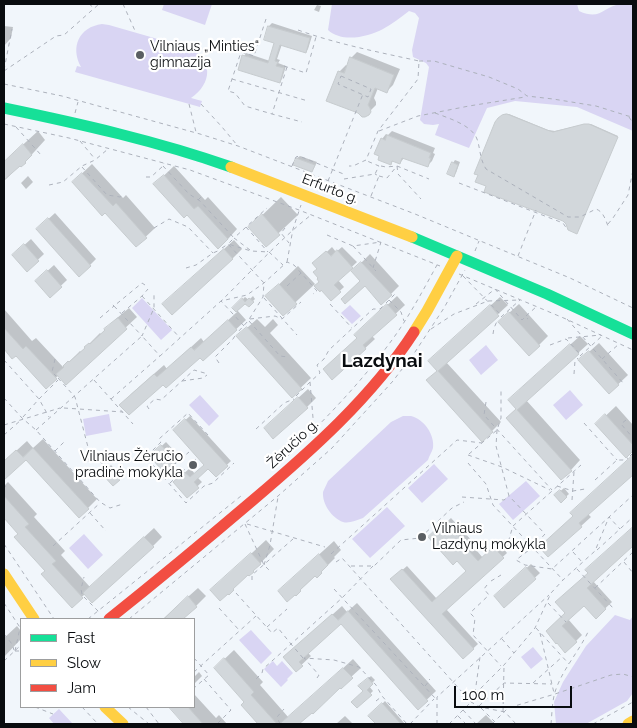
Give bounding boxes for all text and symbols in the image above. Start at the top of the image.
place label: Vilniaus „Minties“ gimnazija [150,39,259,72]
marker: Vilniaus „Minties“ gimnazija [134,49,146,61]
street label: Erfurto g. [299,171,361,207]
district label: Lazdynai [341,350,423,372]
street label: Žėručio g. [264,416,322,472]
place label: Vilniaus Žėručio pradinė mokykla [75,449,183,482]
marker: Vilniaus Žėručio pradinė mokykla [187,459,199,471]
place label: Vilniaus Lazdynų mokykla [432,521,546,554]
marker: Vilniaus Lazdynų mokykla [416,531,428,543]
legend [20,618,195,708]
text: Fast [67,629,95,647]
text: Slow [67,654,101,672]
scale bar [457,676,574,708]
text: Jam [67,679,96,697]
text: 100 m [462,686,504,704]

